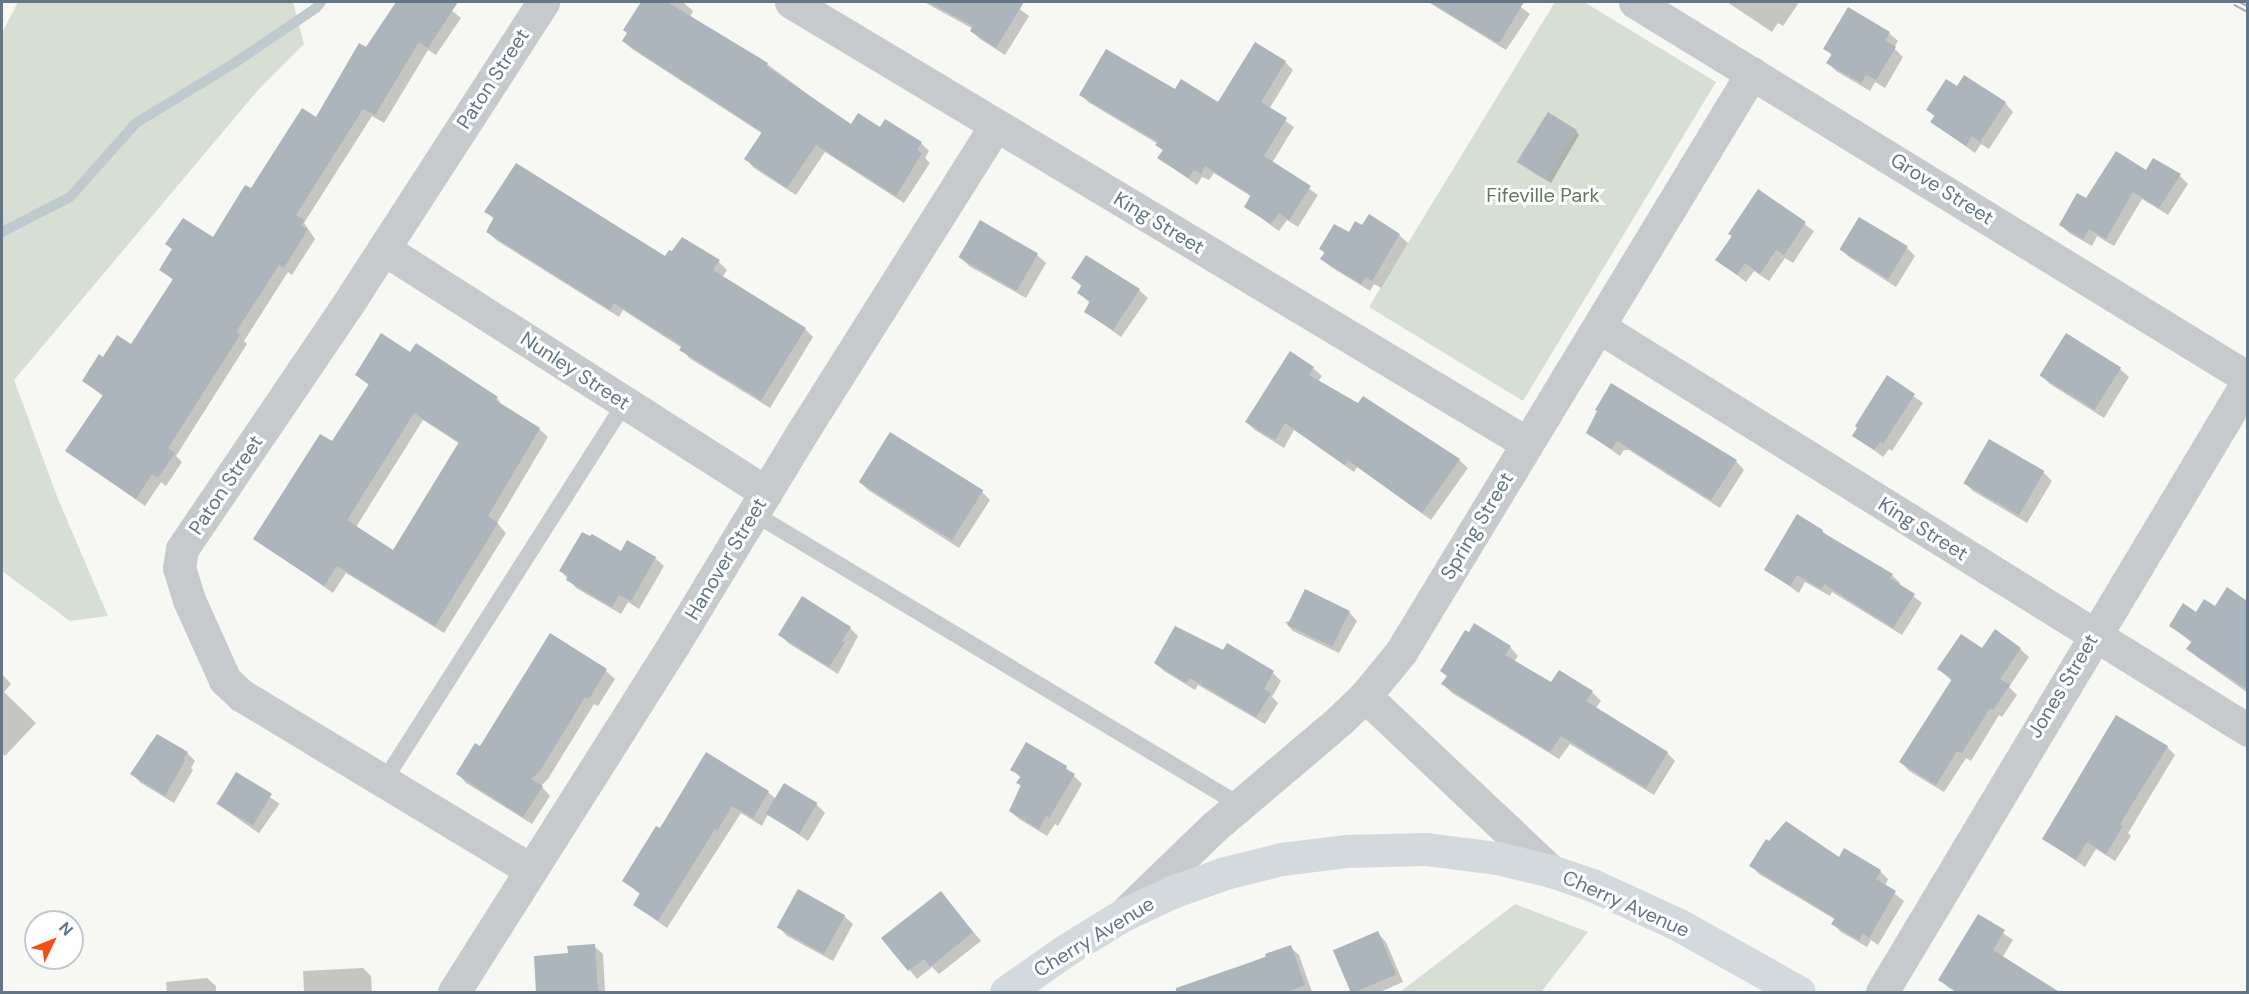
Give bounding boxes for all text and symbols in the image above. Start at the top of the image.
street label: Paton Street [452,24,534,134]
street label: Grove Street [1886,148,1998,230]
park label: Fifeville Park [1486,183,1600,207]
street label: King Street [1109,187,1209,259]
street label: Nunley Street [516,327,634,415]
street label: Paton Street [184,431,268,539]
street label: Spring Street [1436,468,1518,584]
street label: King Street [1874,492,1972,566]
street label: Hanover Street [680,494,772,624]
street label: Jones Street [2023,630,2103,742]
street label: Cherry Avenue [1559,865,1693,943]
street label: Cherry Avenue [1029,892,1159,982]
north arrow [24,910,84,970]
text: N [54,917,78,940]

